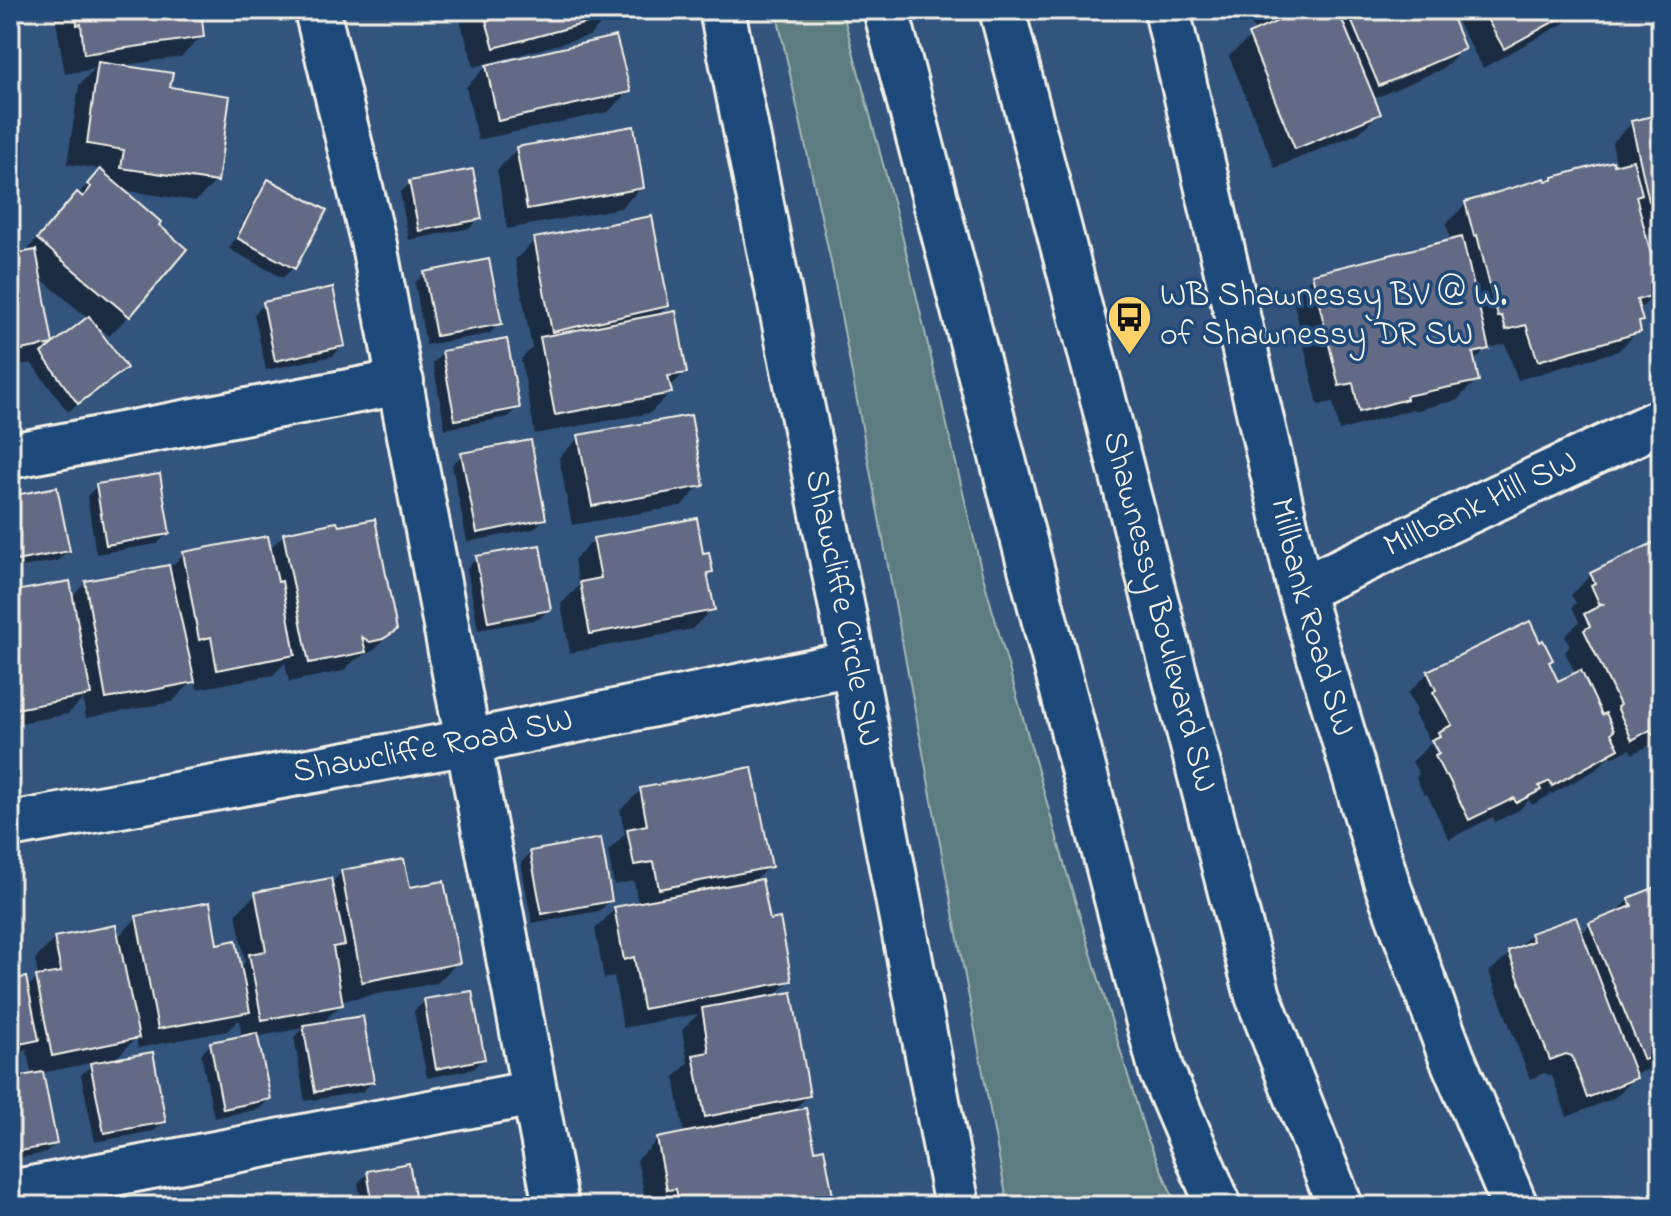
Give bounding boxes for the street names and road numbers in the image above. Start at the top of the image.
street label: Shawnessy Boulevard SW [1087,426,1229,798]
street label: Millbank Hill SW [1376,438,1586,572]
street label: Shawcliffe Circle SW [790,465,893,751]
street label: Millbank Road SW [1255,493,1367,742]
street label: Shawcliffe Road SW [289,696,577,798]

